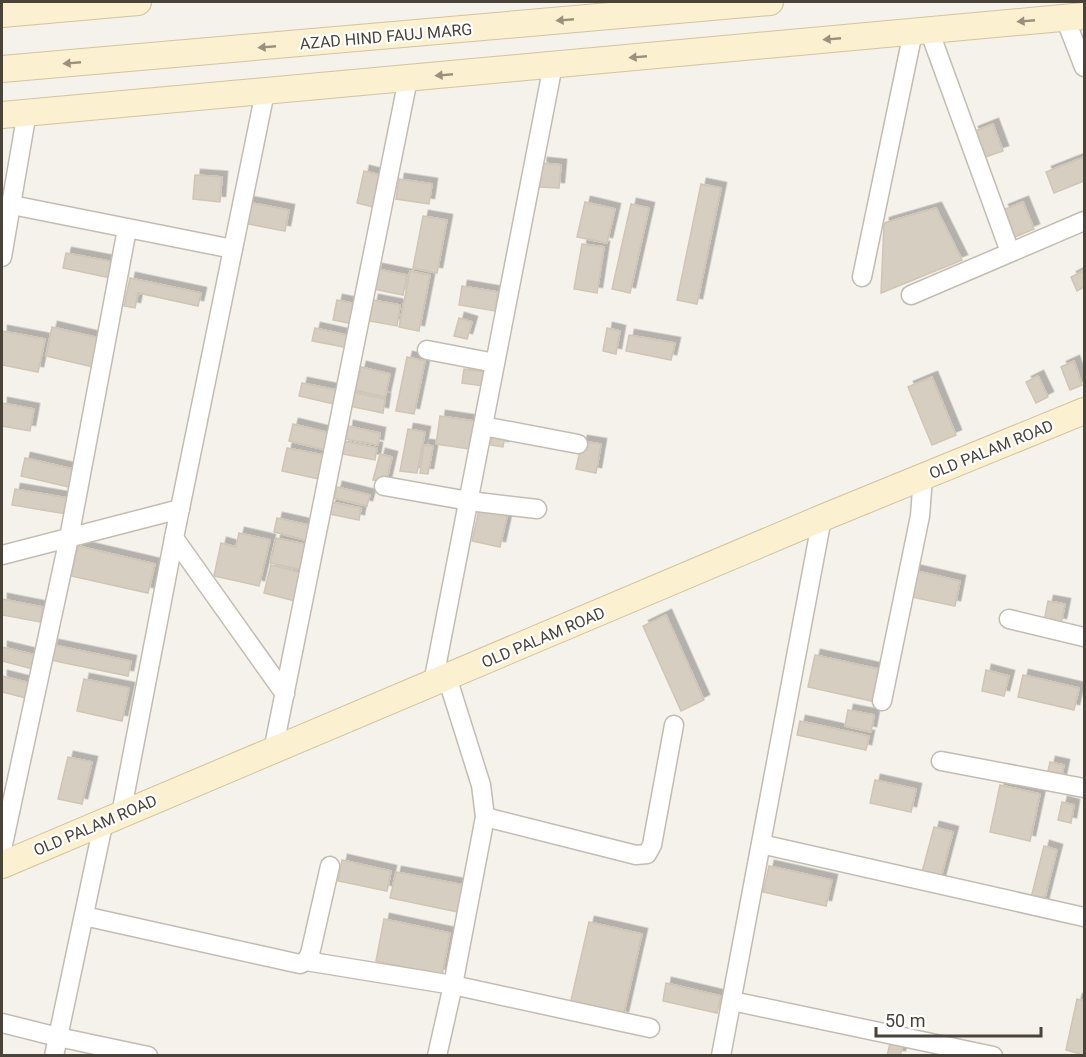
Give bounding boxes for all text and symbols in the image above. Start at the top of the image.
one-way arrow [556,15,575,25]
one-way arrow [1017,16,1036,26]
street label: AZAD HIND FAUJ MARG [299,19,473,54]
one-way arrow [823,34,842,44]
one-way arrow [257,42,276,51]
one-way arrow [628,52,647,62]
one-way arrow [63,58,82,68]
one-way arrow [434,70,453,80]
street label: OLD PALAM ROAD [926,416,1056,483]
street label: OLD PALAM ROAD [479,603,608,672]
street label: OLD PALAM ROAD [31,791,160,860]
scale bar [876,1000,1041,1038]
text: 50 m [885,1010,925,1031]

